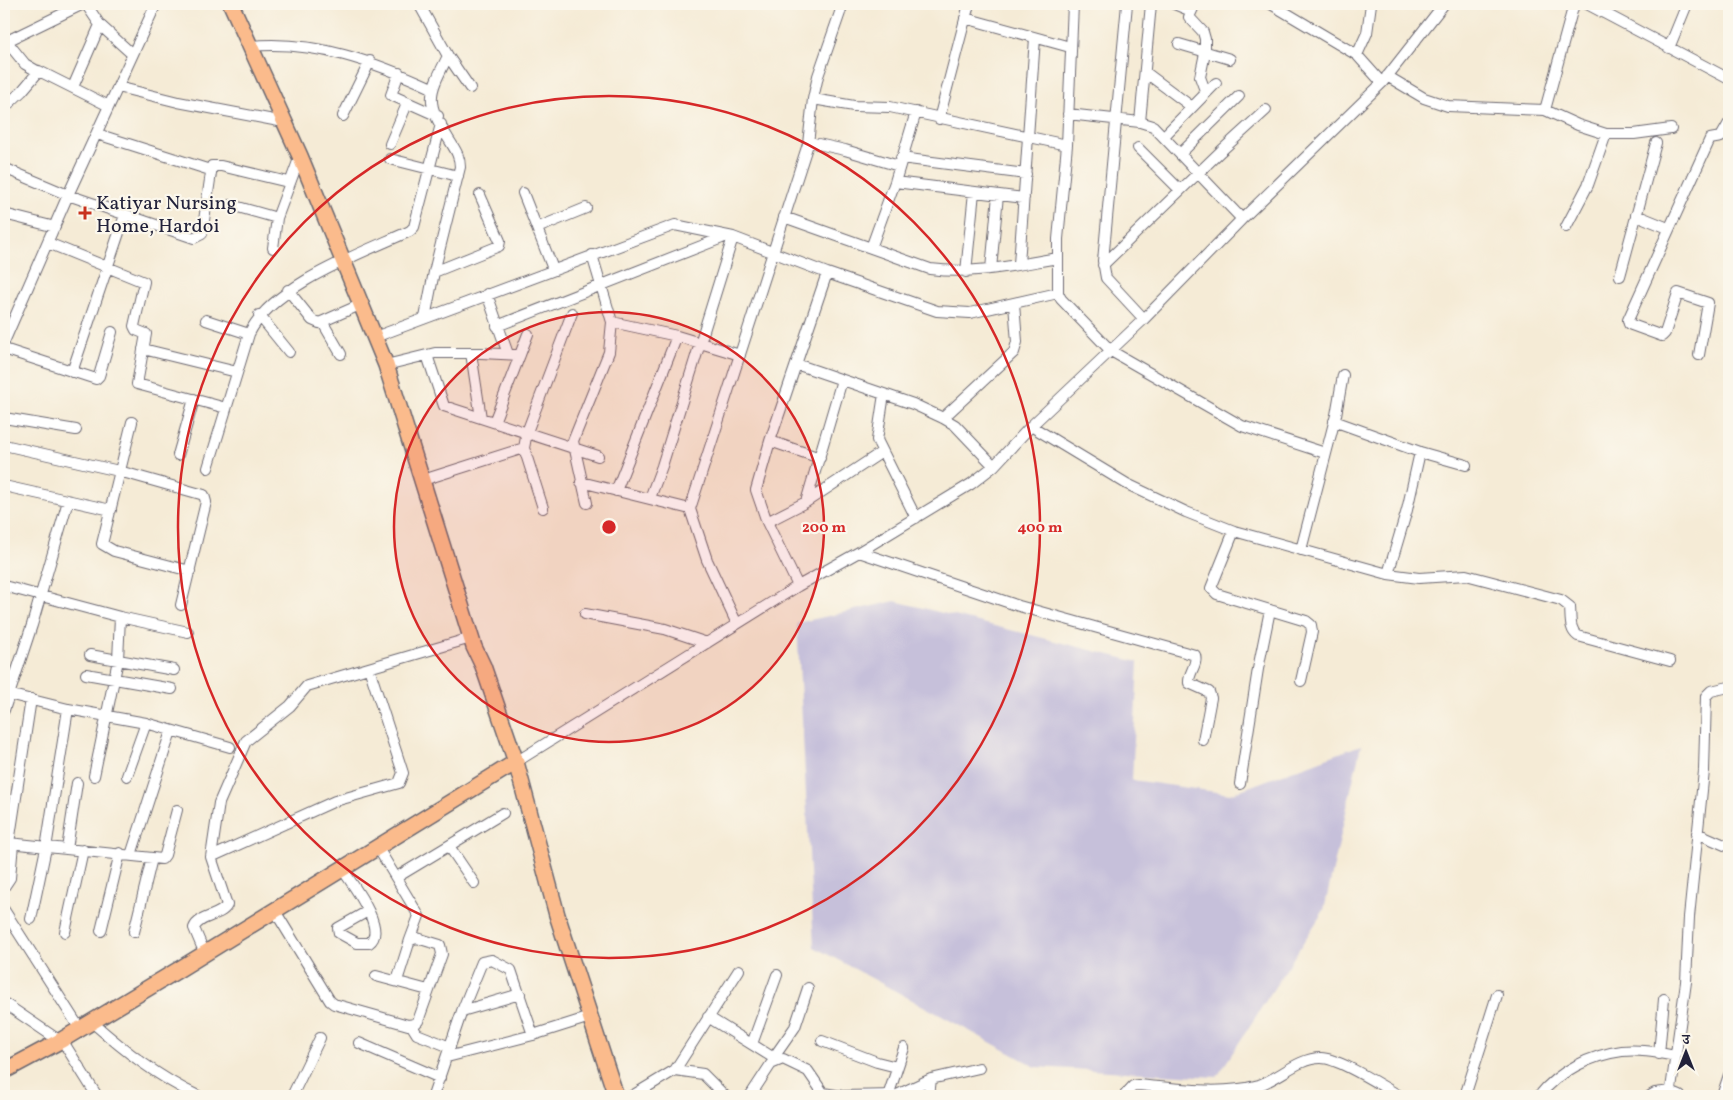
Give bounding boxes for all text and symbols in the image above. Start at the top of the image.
place label: Katiyar Nursing Home, Hardoi [96,190,237,241]
marker: Katiyar Nursing Home, Hardoi [78,206,92,220]
centre of rings [600,518,618,536]
text: 200 m [802,518,846,539]
text: 400 m [1018,518,1063,539]
north arrow [1660,1028,1710,1078]
text: उ [1681,1031,1690,1050]

